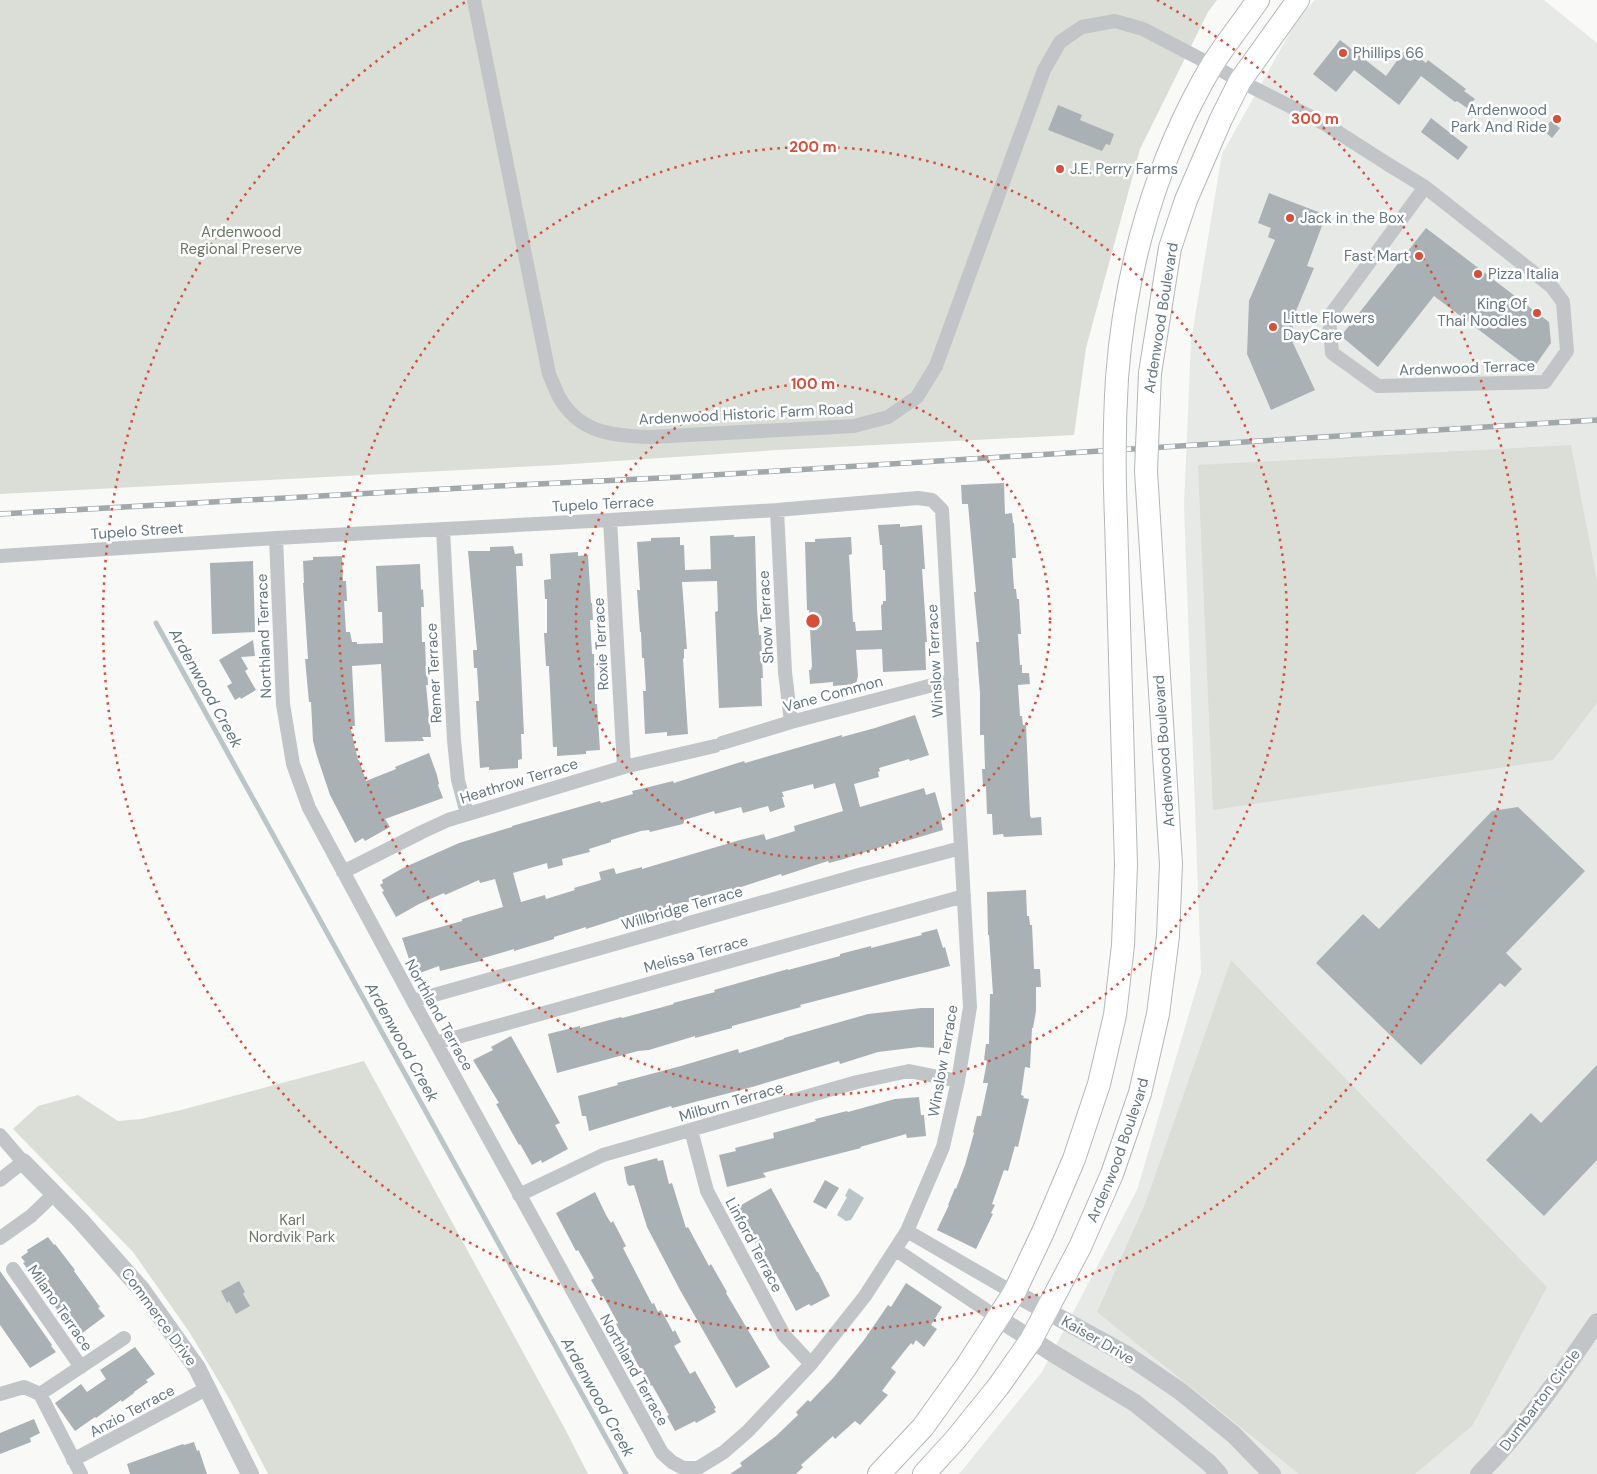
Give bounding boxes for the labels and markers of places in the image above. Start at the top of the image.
place label: Phillips 66 [1353,43,1424,63]
marker: Phillips 66 [1337,47,1349,59]
place label: Ardenwood Park And Ride [1451,100,1547,137]
marker: Ardenwood Park And Ride [1551,113,1563,125]
place label: J.E. Perry Farms [1070,159,1178,179]
marker: J.E. Perry Farms [1054,163,1066,175]
place label: Jack in the Box [1300,208,1405,228]
marker: Jack in the Box [1284,212,1296,224]
place label: Fast Mart [1344,246,1409,266]
marker: Fast Mart [1413,250,1425,262]
place label: Pizza Italia [1488,264,1559,284]
marker: Pizza Italia [1472,268,1484,280]
place label: King Of Thai Noodles [1437,294,1527,331]
marker: King Of Thai Noodles [1531,307,1543,319]
place label: Little Flowers DayCare [1283,308,1375,345]
marker: Little Flowers DayCare [1267,321,1279,333]
centre of rings [804,612,822,630]

